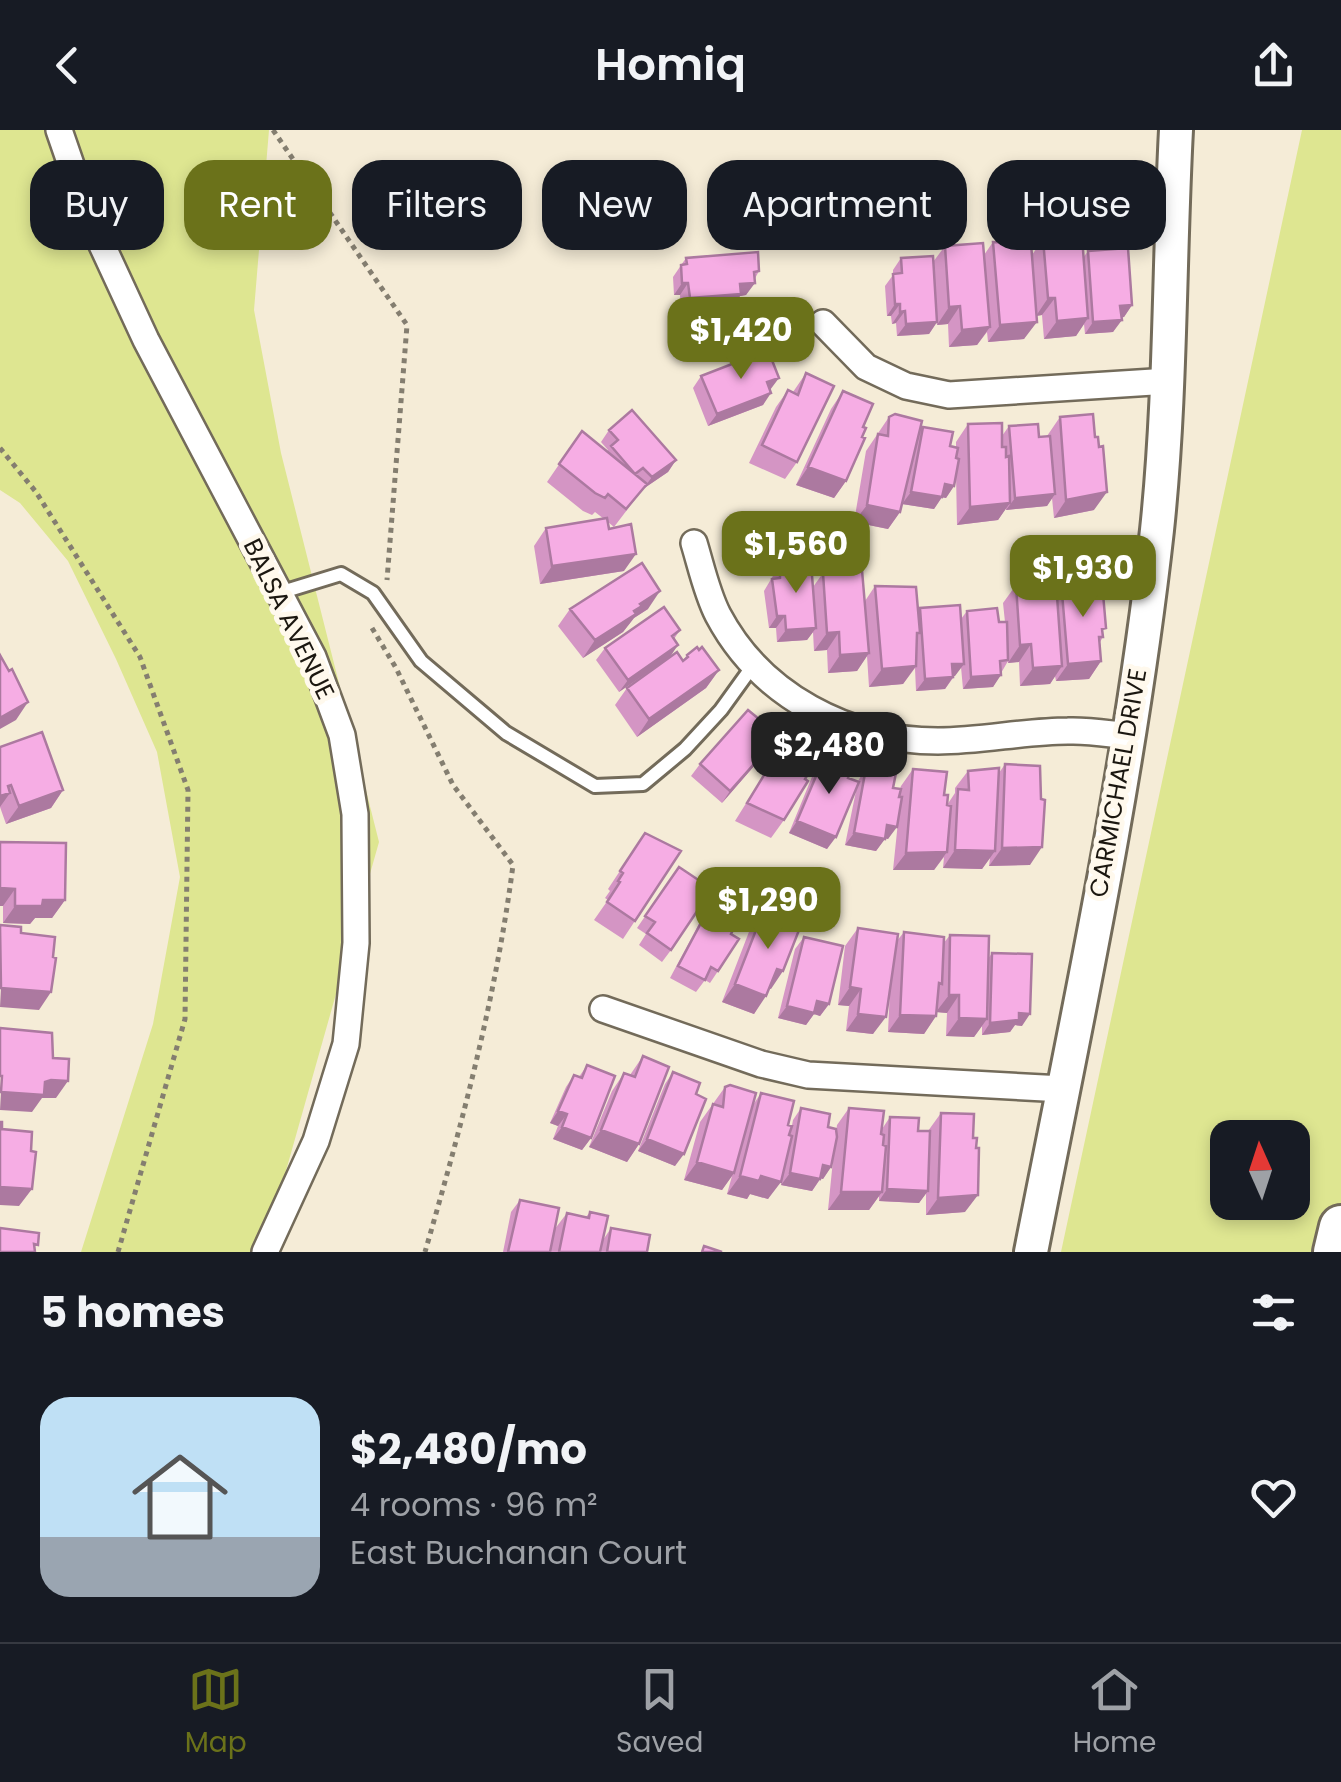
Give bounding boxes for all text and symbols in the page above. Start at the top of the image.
text: Homiq [595,33,746,96]
icon: back [40,38,95,93]
icon: share [1246,38,1301,93]
chip: Buy [30,160,164,250]
chip: Rent [184,160,332,250]
chip: Filters [352,160,522,250]
chip: New [542,160,687,250]
chip: Apartment [707,160,967,250]
chip: House [987,160,1166,250]
pin: $1,420 [660,297,822,382]
text: $1,420 [689,307,793,352]
pin: $1,560 [715,511,877,596]
text: $1,560 [744,521,848,566]
street label: BALSA AVENUE [235,533,343,705]
pin: $1,930 [1002,535,1164,620]
text: $1,930 [1032,545,1134,590]
street label: CARMICHAEL DRIVE [1081,666,1155,900]
pin: $2,480 [748,712,910,797]
text: $2,480 [773,722,885,767]
pin: $1,290 [687,867,849,952]
text: $1,290 [717,877,819,922]
north arrow [1210,1120,1310,1220]
map controls [1210,1120,1310,1220]
text: 5 homes [40,1283,225,1342]
icon: filters [1246,1285,1301,1340]
text: $2,480/mo [350,1420,587,1479]
icon: home [120,1437,240,1557]
icon: heart [1246,1470,1301,1525]
text: 4 rooms · 96 m² [350,1482,598,1527]
text: East Buchanan Court [350,1530,687,1575]
tab: Map [185,1662,247,1764]
tab: Saved [616,1662,703,1764]
tab: Home [1073,1662,1156,1764]

